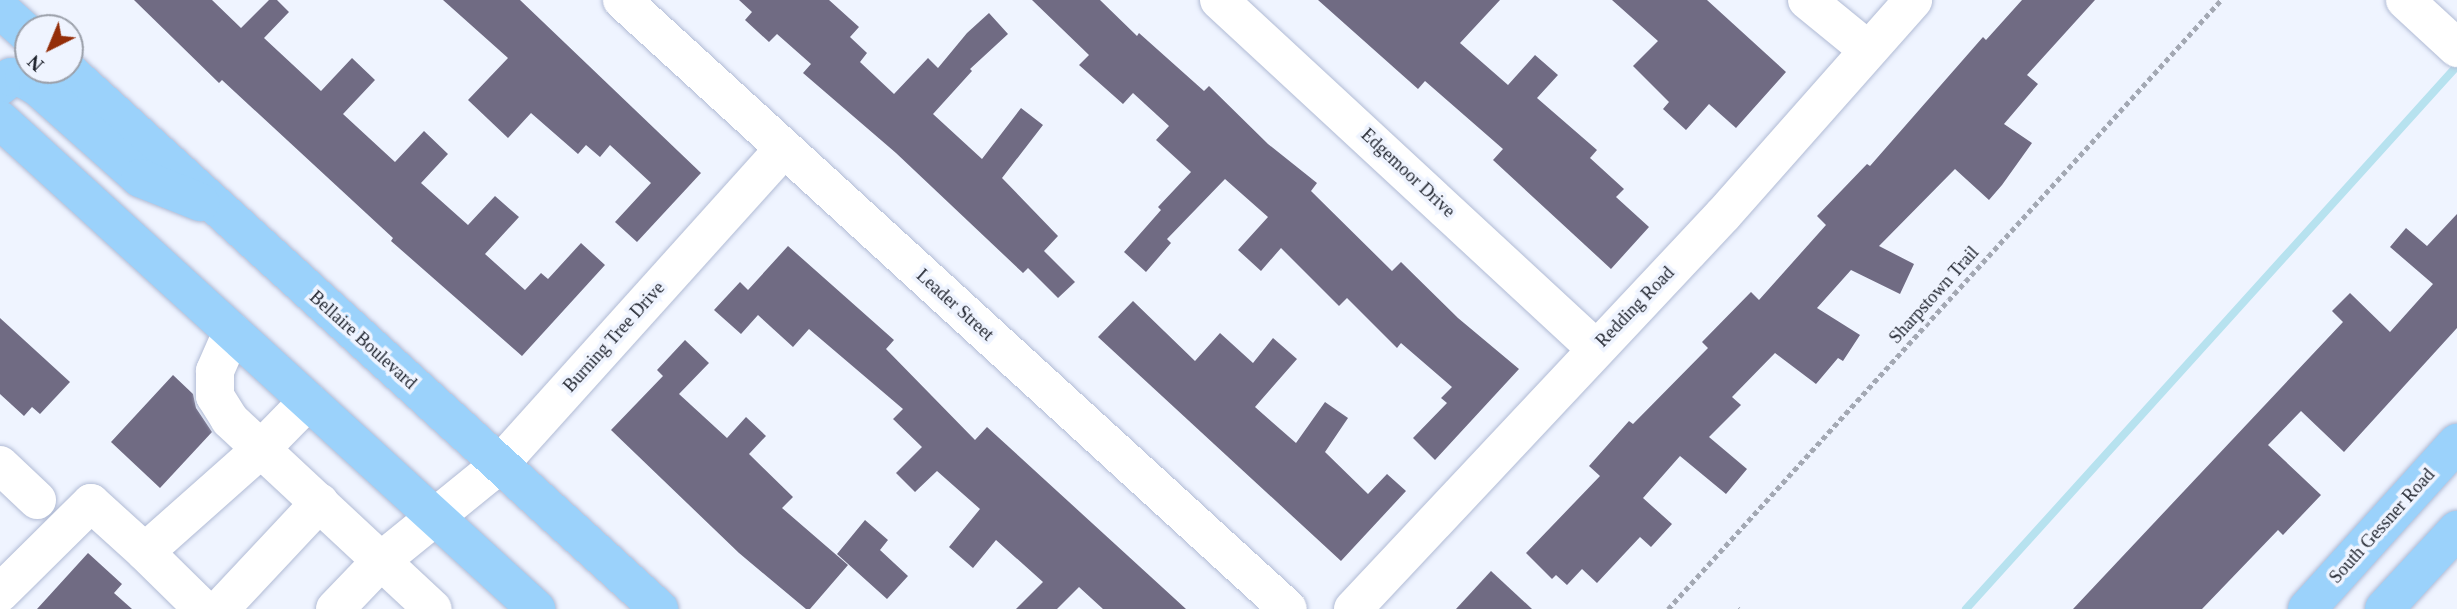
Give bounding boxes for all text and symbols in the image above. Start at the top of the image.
north arrow [14,14,84,84]
text: N [24,51,48,76]
street label: Edgemoor Drive [1357,124,1459,222]
street label: Sharpstown Trail [1885,242,1983,348]
street label: Redding Road [1591,262,1679,352]
street label: Leader Street [912,265,998,345]
street label: Burning Tree Drive [559,277,669,397]
street label: Bellaire Boulevard [305,286,421,394]
street label: South Gessner Road [2325,464,2439,588]

